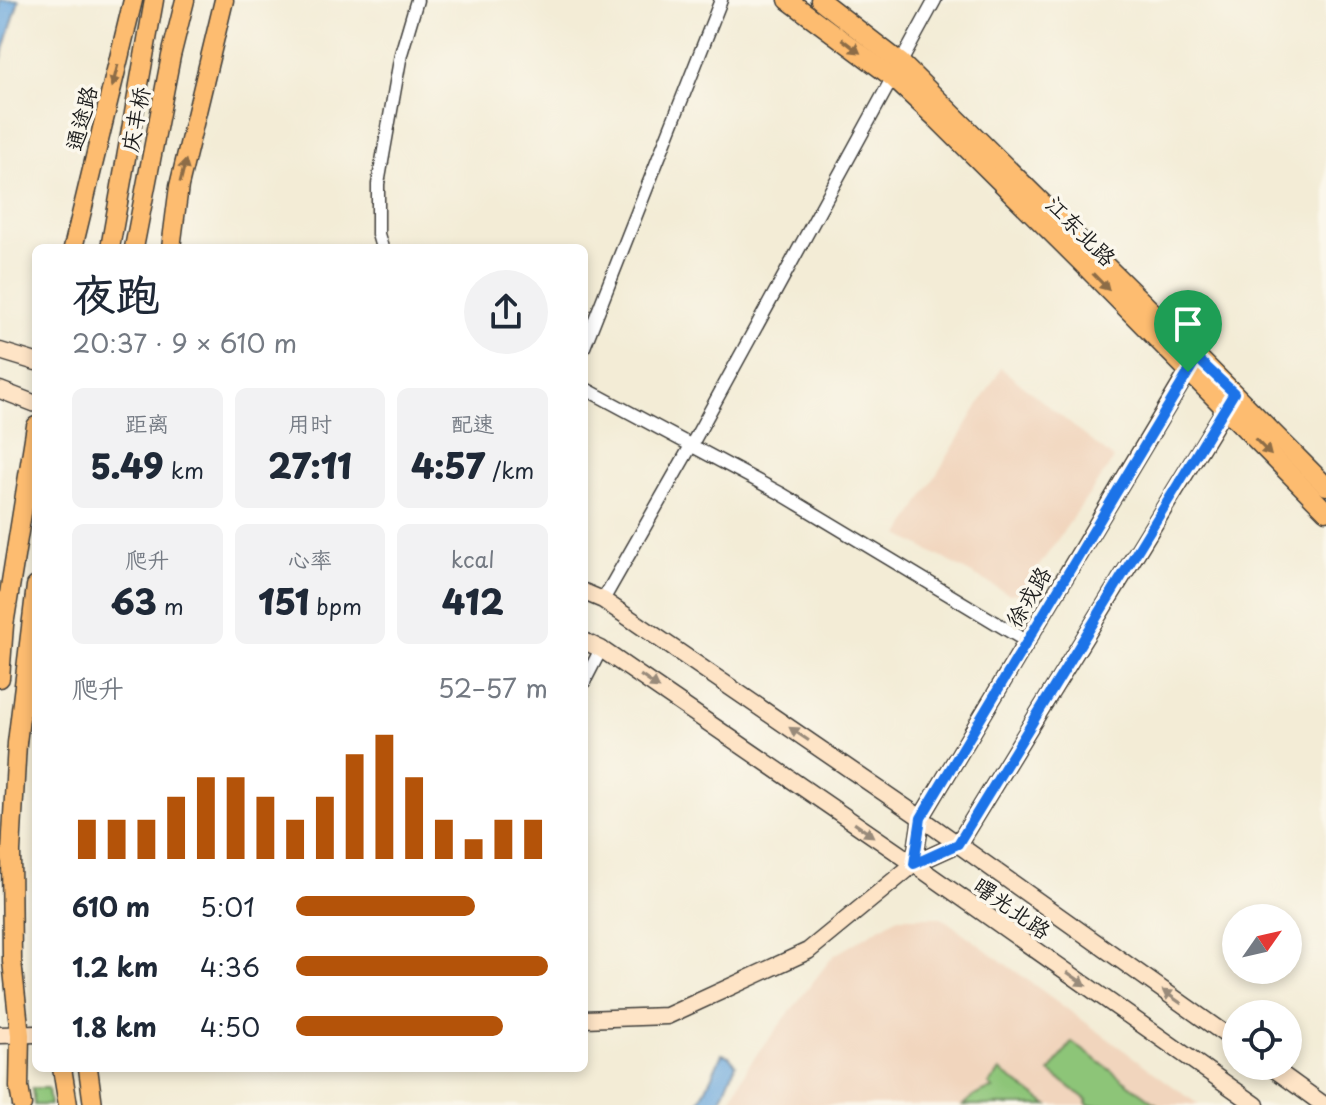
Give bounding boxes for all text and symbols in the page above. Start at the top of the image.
one-way arrow [841,38,861,54]
one-way arrow [108,63,121,88]
street label: 通途路 [56,82,104,154]
street label: 庆丰桥 [112,83,156,155]
one-way arrow [177,158,190,183]
street label: 江东北路 [1039,187,1125,273]
text: 夜跑 [72,260,160,326]
button: share [464,270,548,354]
one-way arrow [1091,272,1110,291]
pin [1154,290,1222,372]
icon: arrive [1166,302,1210,346]
text: 20:37 · 9 × 610 m [72,323,297,362]
text: 距离 [125,406,169,439]
text: 用时 [288,406,332,439]
text: 配速 [451,406,495,439]
one-way arrow [1253,437,1271,456]
text: 5.49 [91,439,164,491]
text: 27:11 [268,439,352,491]
text: 4:57 [411,439,485,491]
text: km [164,453,204,486]
text: /km [485,453,534,486]
text: 爬升 [125,542,169,575]
text: 心率 [288,542,332,575]
text: kcal [451,542,495,575]
street label: 徐戎路 [996,559,1058,633]
text: 63 [111,575,157,627]
text: 151 [258,575,309,627]
text: 412 [442,575,504,627]
text: m [157,589,184,622]
text: bpm [309,589,362,622]
text: 爬升 [72,668,124,707]
text: 52–57 m [438,668,548,707]
one-way arrow [639,674,660,689]
one-way arrow [789,727,810,742]
one-way arrow [853,822,874,837]
street label: 曙光北路 [967,868,1059,946]
text: 610 m [72,887,150,926]
text: 5:01 [200,887,255,926]
north arrow [1222,904,1302,984]
map controls [1222,904,1302,1080]
text: 1.2 km [72,947,158,986]
text: 4:36 [200,947,260,986]
one-way arrow [1066,971,1087,986]
one-way arrow [1162,990,1183,1005]
button: locate [1222,1000,1302,1080]
text: 1.8 km [72,1007,157,1046]
text: 4:50 [200,1007,260,1046]

